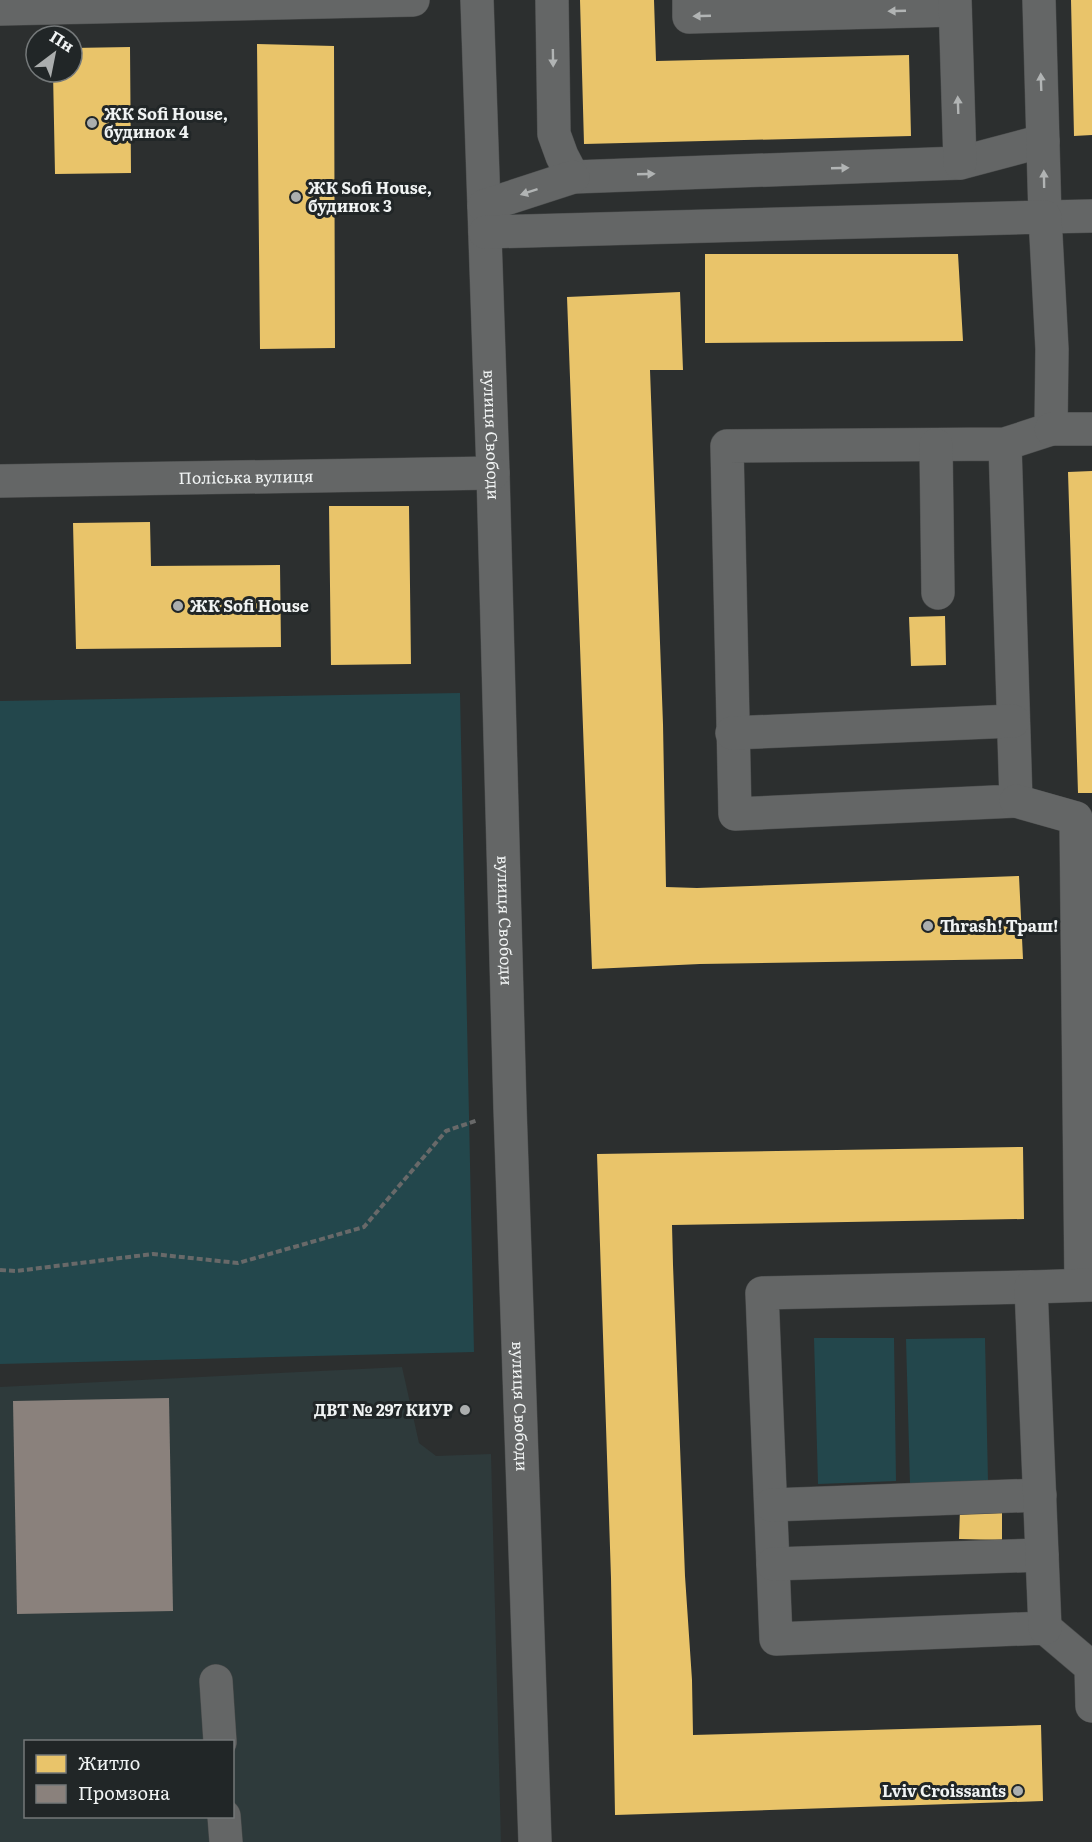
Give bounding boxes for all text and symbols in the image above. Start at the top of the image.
one-way arrow [887,6,906,16]
one-way arrow [692,12,711,21]
north arrow [24,24,84,84]
text: Пн [46,24,79,57]
one-way arrow [548,49,558,68]
one-way arrow [1036,73,1046,92]
one-way arrow [953,95,963,114]
place label: ЖК Sofi House, будинок 4 [104,101,228,143]
marker: ЖК Sofi House, будинок 4 [85,116,99,130]
one-way arrow [831,163,850,172]
one-way arrow [1039,169,1049,188]
one-way arrow [636,170,655,179]
place label: ЖК Sofi House, будинок 3 [308,175,432,217]
one-way arrow [520,187,538,197]
marker: ЖК Sofi House, будинок 3 [289,190,303,204]
street label: вулиця Свободи [479,369,507,500]
street label: Поліська вулиця [178,463,314,489]
place label: ЖК Sofi House [190,593,309,617]
marker: ЖК Sofi House [171,599,185,613]
street label: вулиця Свободи [492,855,520,986]
place label: Thrash! Траш! [940,913,1059,937]
marker: Thrash! Траш! [921,919,935,933]
street label: вулиця Свободи [507,1341,535,1472]
place label: ДВТ № 297 КИУР [314,1397,454,1421]
marker: ДВТ № 297 КИУР [458,1403,472,1417]
legend [24,1740,234,1818]
text: Житло [78,1749,140,1776]
place label: Lviv Croissants [882,1778,1006,1802]
text: Промзона [78,1779,170,1806]
marker: Lviv Croissants [1011,1784,1025,1798]

